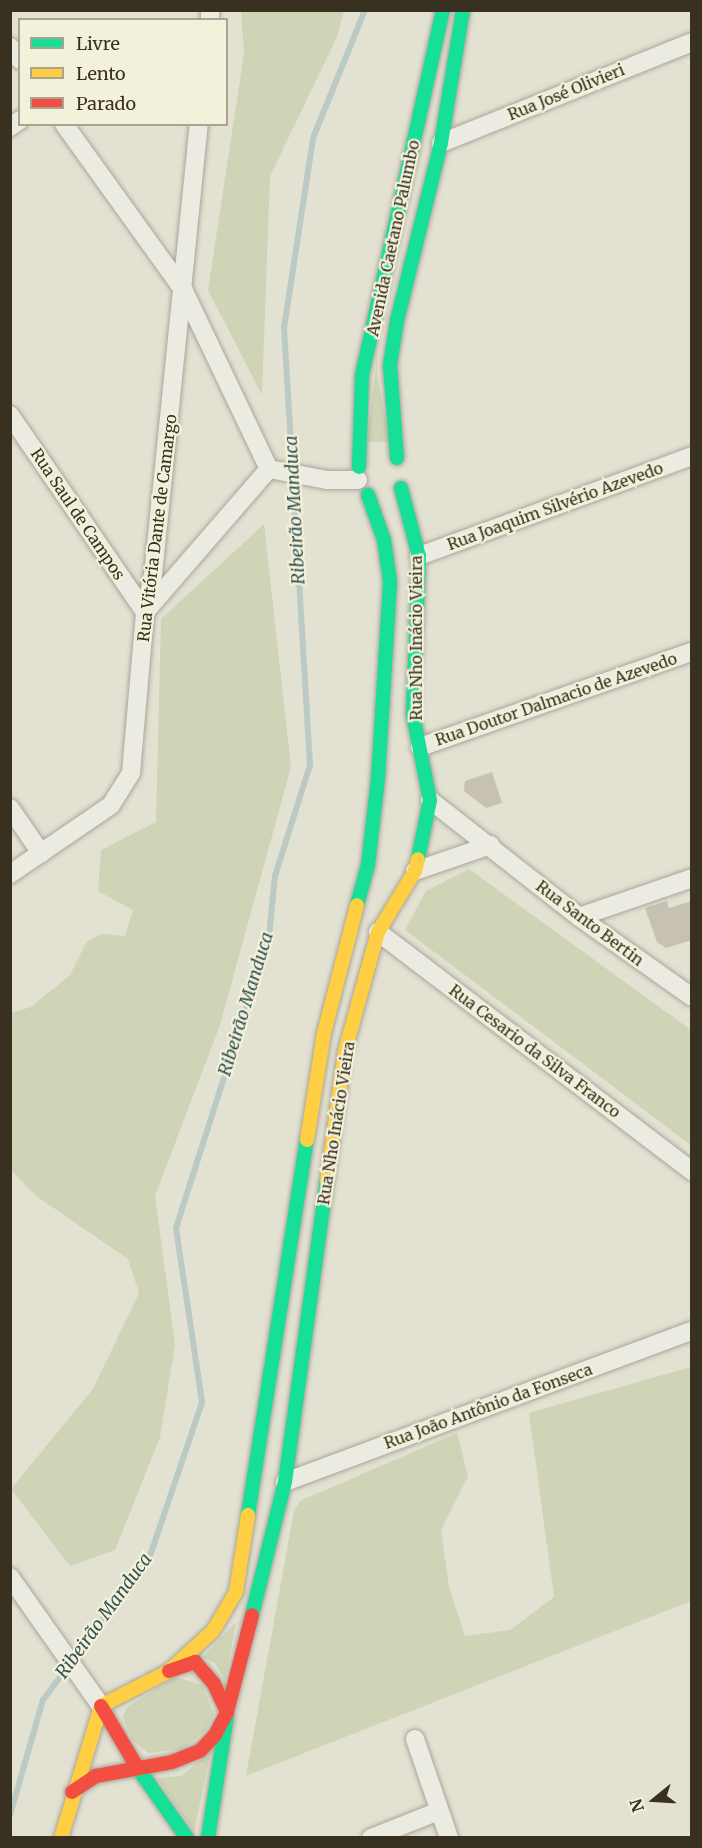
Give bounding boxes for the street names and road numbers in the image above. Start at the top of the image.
street label: Rua José Olivieri [505,60,627,124]
street label: Avenida Caetano Palumbo [363,138,423,338]
street label: Rua Vitória Dante de Camargo [134,413,180,643]
street label: Rua Saul de Campos [27,445,129,583]
street label: Rua Joaquim Silvério Azevedo [444,458,666,554]
street label: Rua Nho Inácio Vieira [406,555,426,721]
street label: Rua Doutor Dalmacio de Azevedo [432,648,680,750]
street label: Rua Santo Bertin [532,876,648,970]
street label: Rua Cesario da Silva Franco [445,980,625,1122]
street label: Rua Nho Inácio Vieira [314,1040,358,1206]
street label: Rua João Antônio da Fonseca [381,1359,595,1453]

